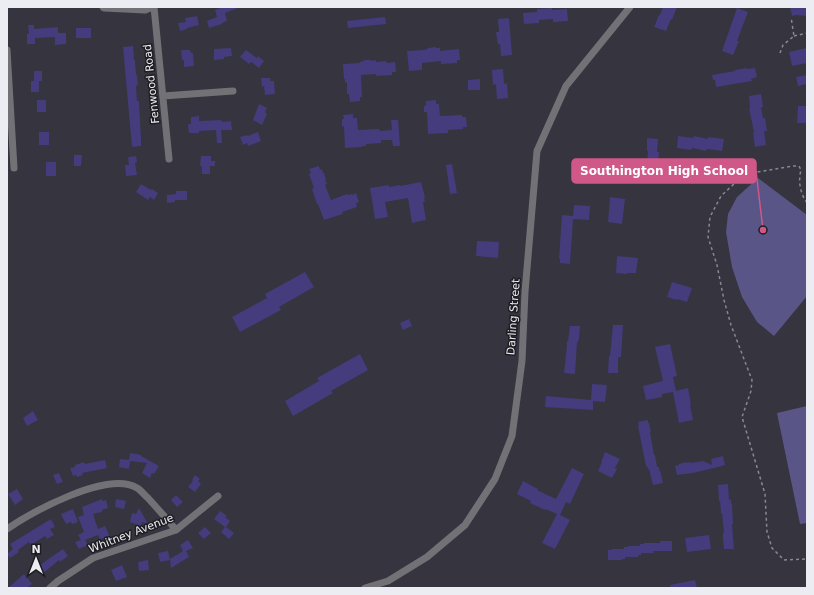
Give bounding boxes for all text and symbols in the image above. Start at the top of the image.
street label: Fenwood Road [141,43,162,124]
callout: Southington High School [572,159,756,183]
text: Southington High School [580,164,748,178]
street label: Darling Street [504,278,523,356]
street label: Whitney Avenue [87,511,176,556]
north arrow [16,539,56,579]
text: N [31,543,41,556]

